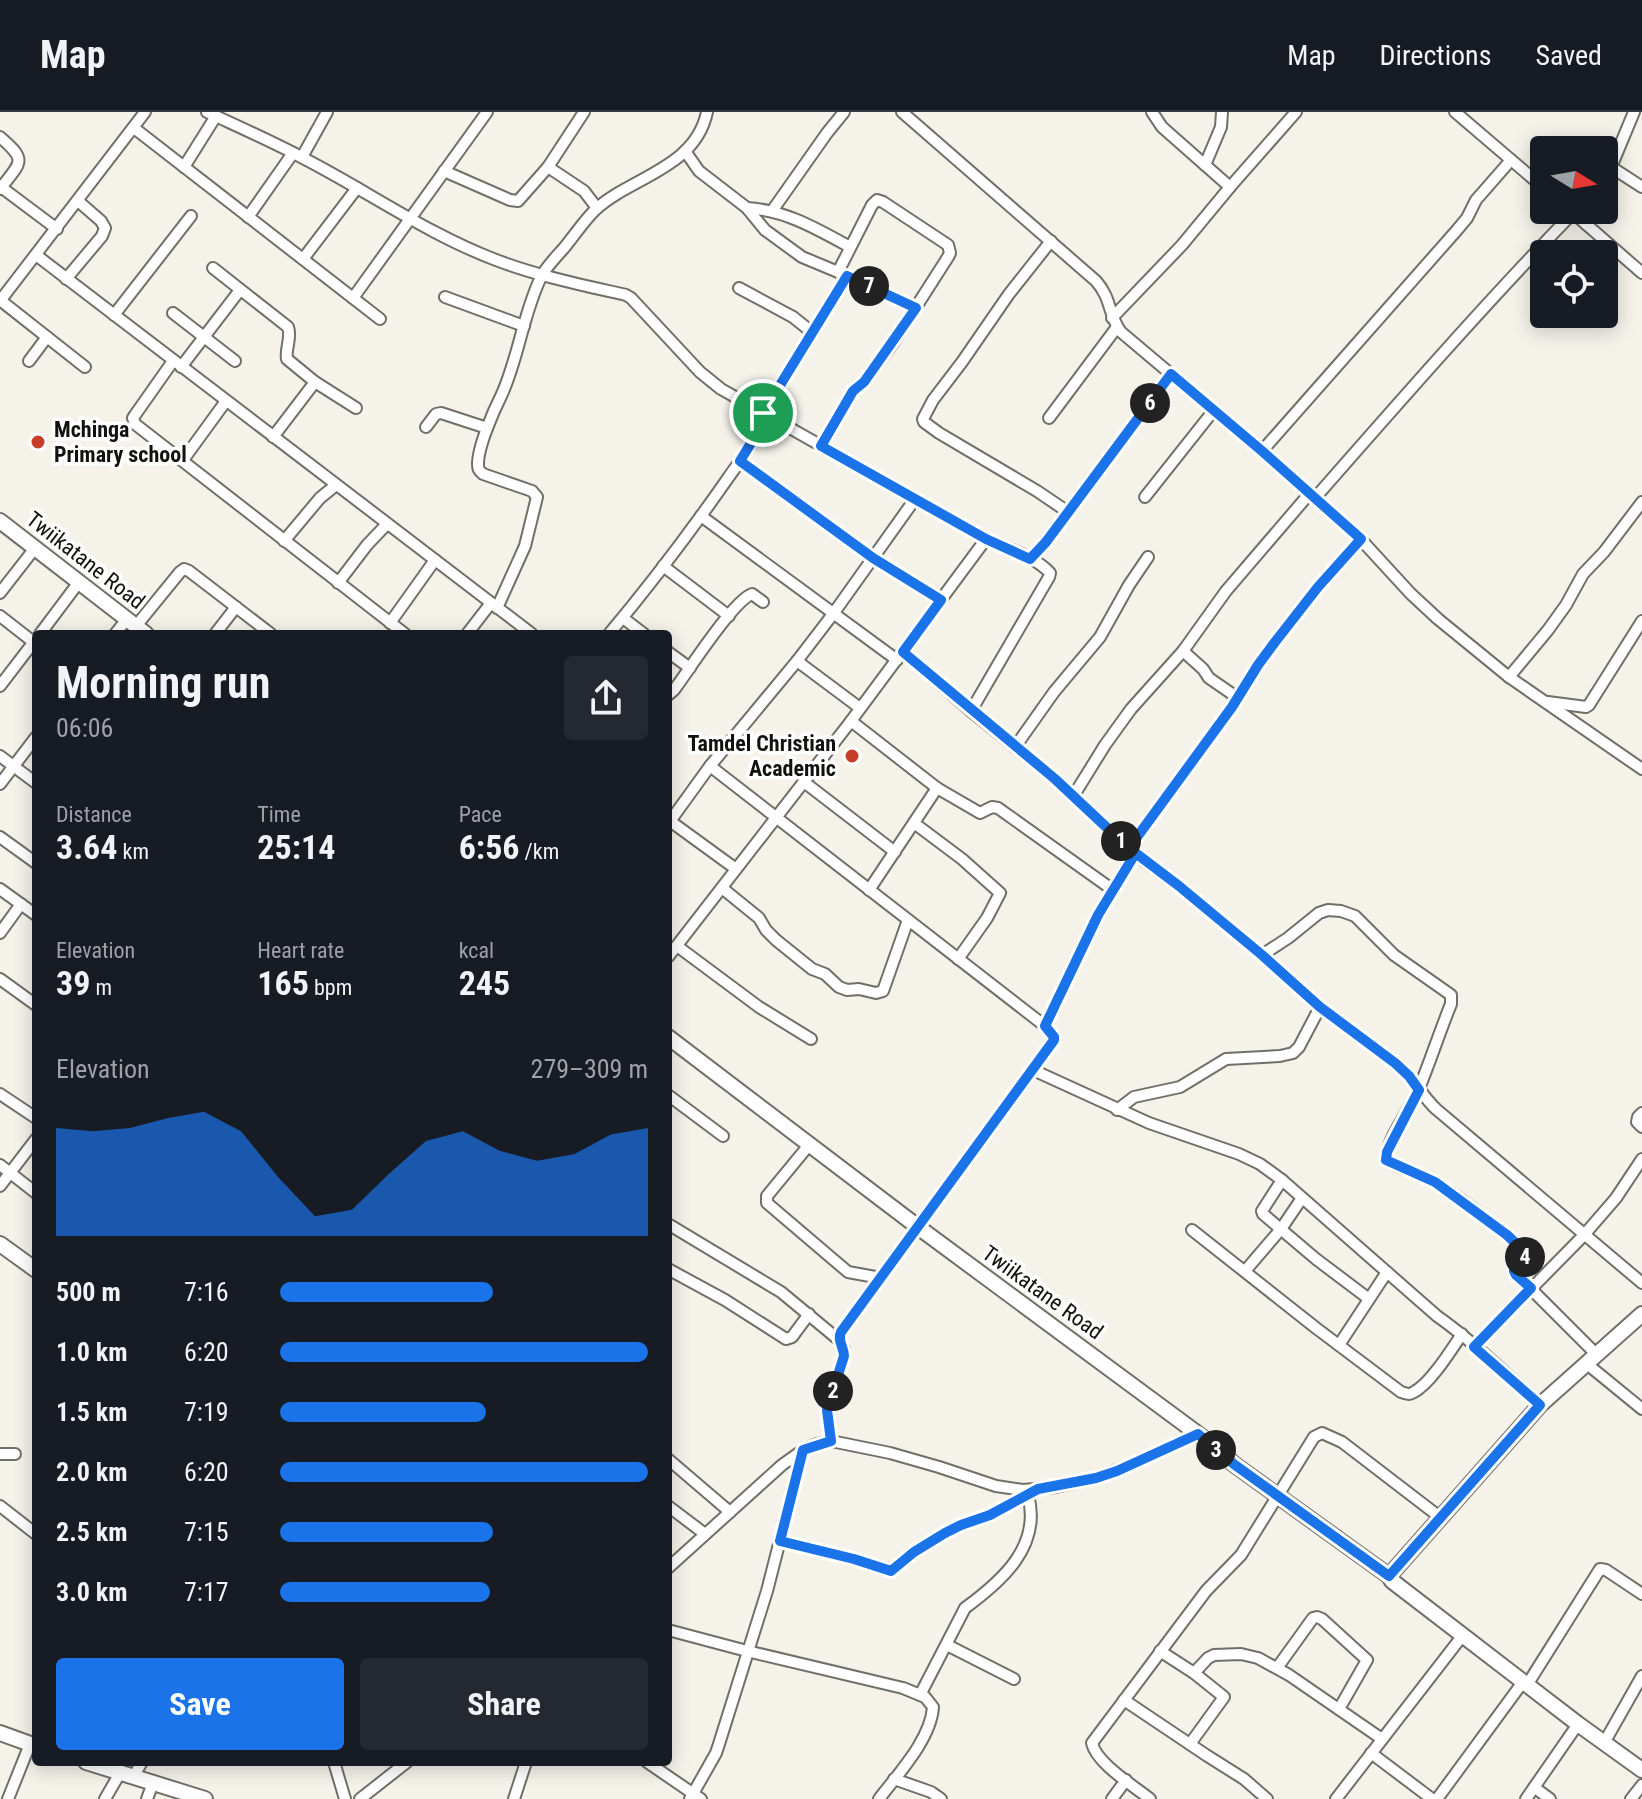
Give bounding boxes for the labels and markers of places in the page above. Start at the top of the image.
pin: 7 [849,266,889,306]
pin [729,379,797,447]
pin: 6 [1130,383,1170,423]
place label: Mchinga Primary school [54,417,187,467]
marker: Mchinga Primary school [29,433,47,451]
place label: Tamdel Christian Academic [687,731,836,781]
marker: Tamdel Christian Academic [843,747,861,765]
pin: 1 [1101,821,1141,861]
pin: 4 [1505,1237,1545,1277]
pin: 2 [813,1371,853,1411]
pin: 3 [1196,1430,1236,1470]

